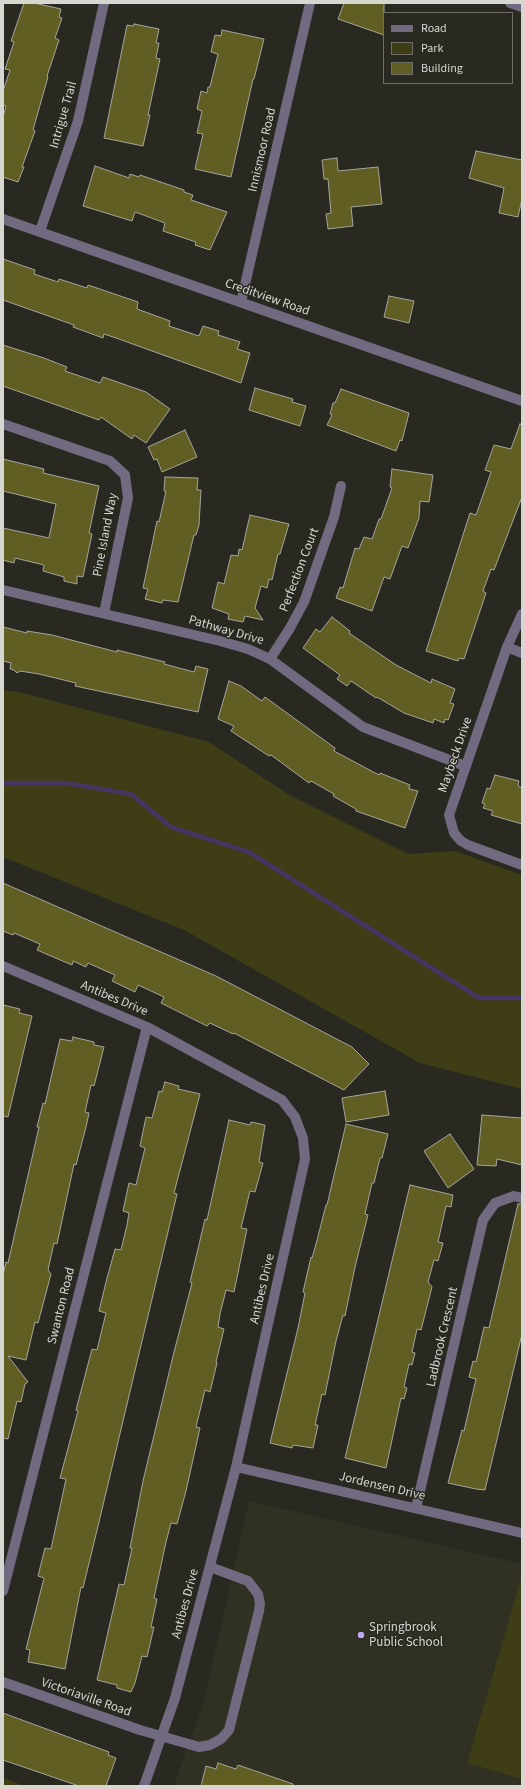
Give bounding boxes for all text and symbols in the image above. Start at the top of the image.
legend [383,12,513,84]
text: Road [421,20,447,37]
text: Park [421,40,443,57]
text: Building [421,60,463,77]
street label: Intrigue Trail [47,80,81,150]
street label: Innismoor Road [246,106,280,194]
street label: Creditview Road [223,276,311,320]
street label: Pine Island Way [90,492,122,578]
street label: Perfection Court [277,526,323,614]
street label: Pathway Drive [187,613,265,649]
street label: Maybeck Drive [436,715,476,795]
street label: Antibes Drive [78,978,150,1020]
street label: Antibes Drive [247,1252,279,1326]
street label: Swanton Road [45,1266,79,1346]
street label: Ladbrook Crescent [424,1286,462,1388]
street label: Jordensen Drive [337,1469,427,1505]
street label: Antibes Drive [169,1567,203,1641]
place label: Springbrook Public School [369,1620,443,1651]
marker: Springbrook Public School [356,1630,366,1640]
street label: Victoriaville Road [39,1675,133,1721]

